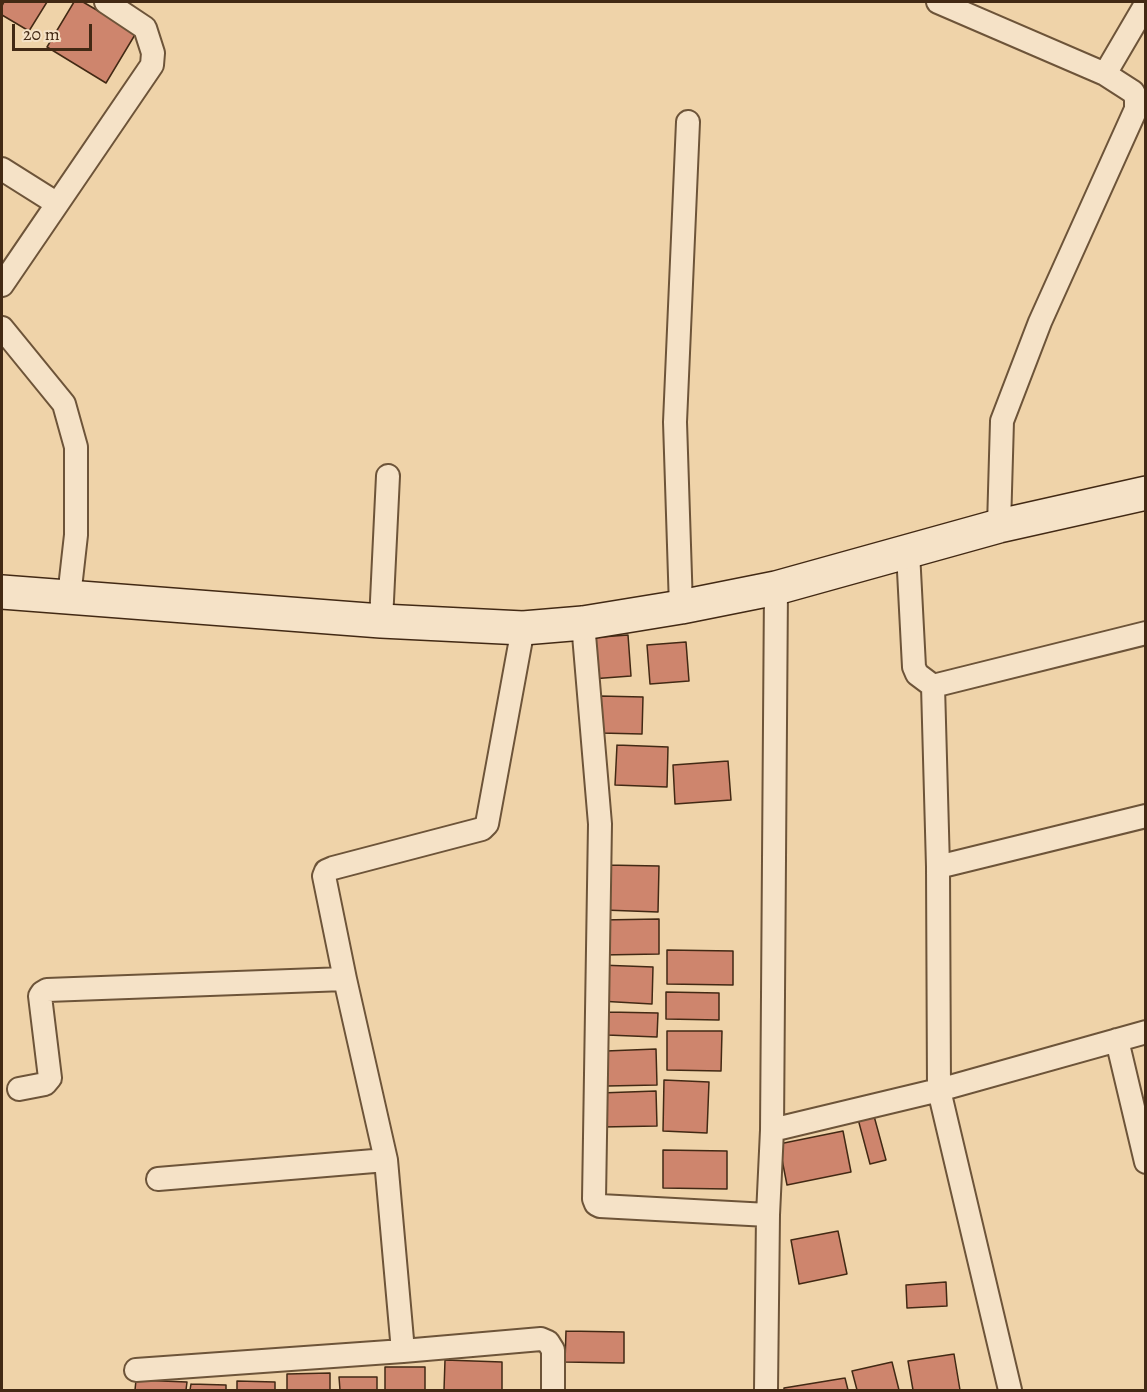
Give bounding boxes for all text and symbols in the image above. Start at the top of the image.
scale bar [15,12,94,50]
text: 20 m [23,22,60,46]

